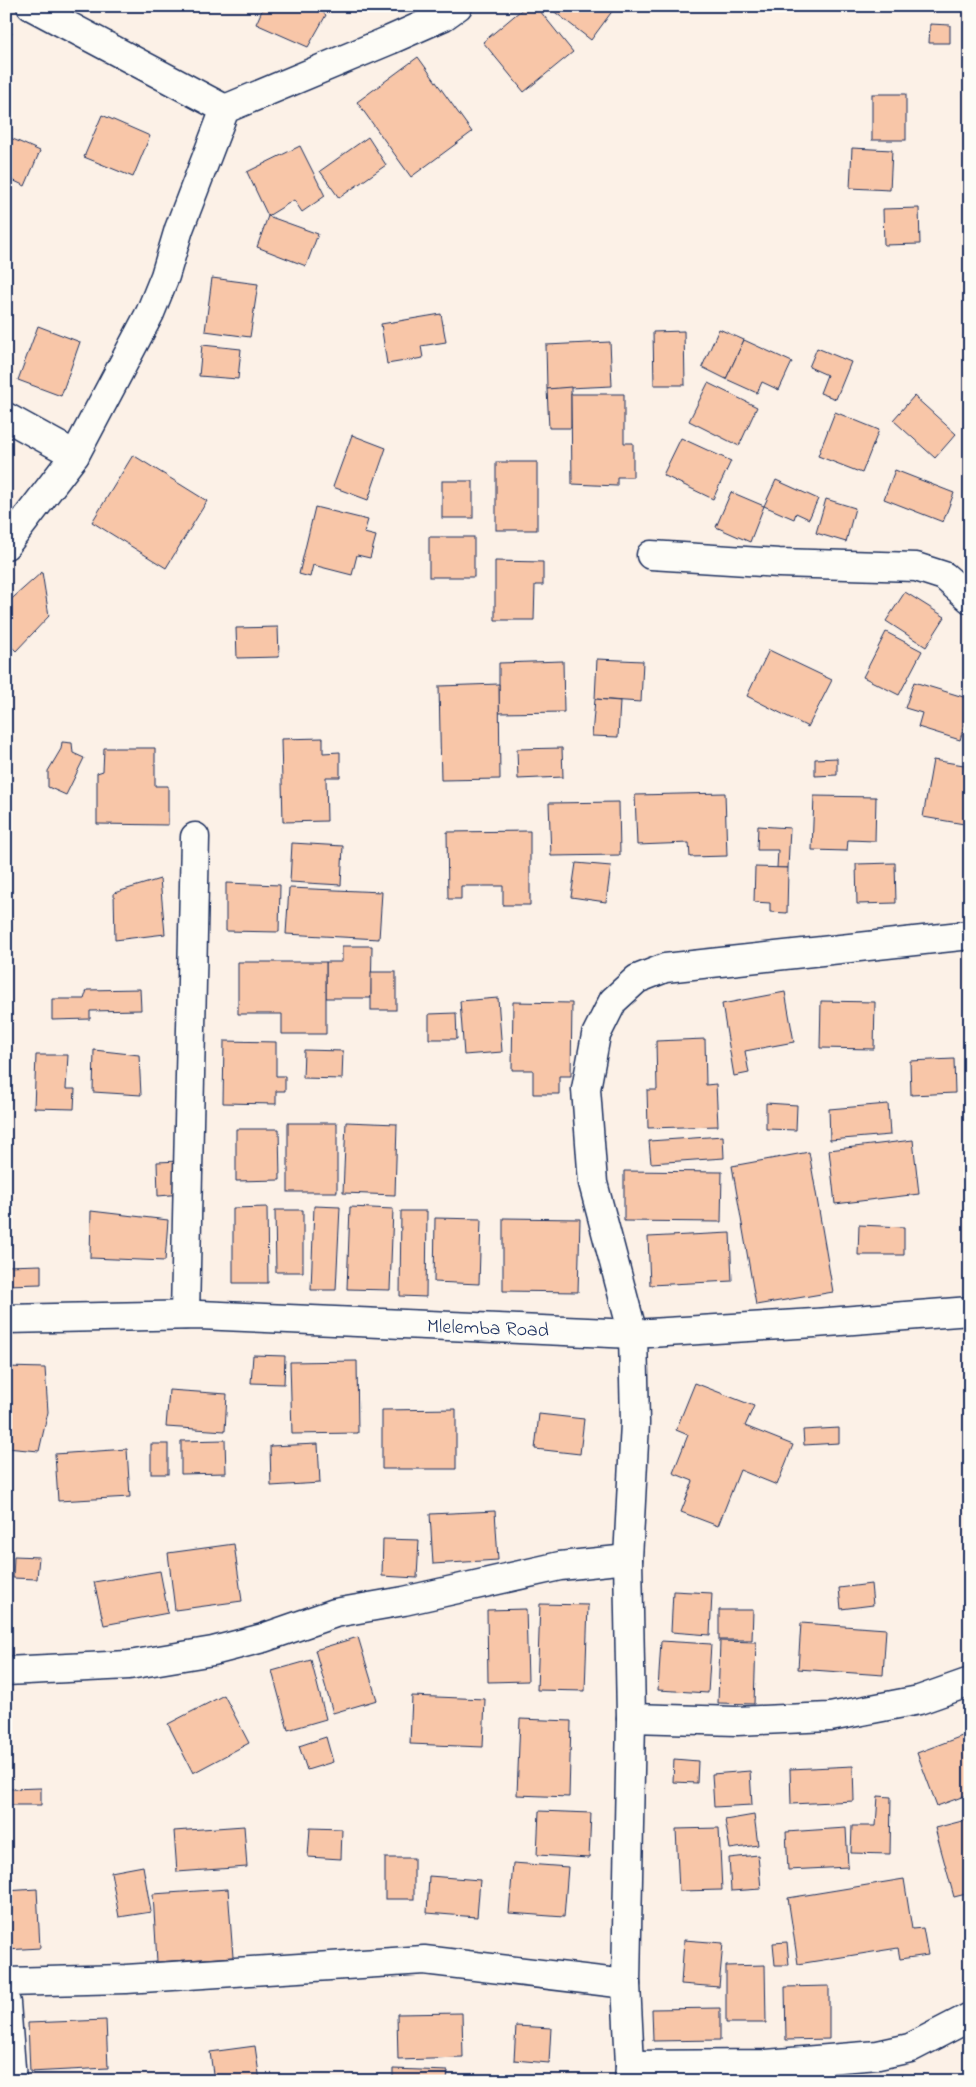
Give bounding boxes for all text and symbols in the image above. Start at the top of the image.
street label: Mlelemba Road [426,1313,549,1346]

